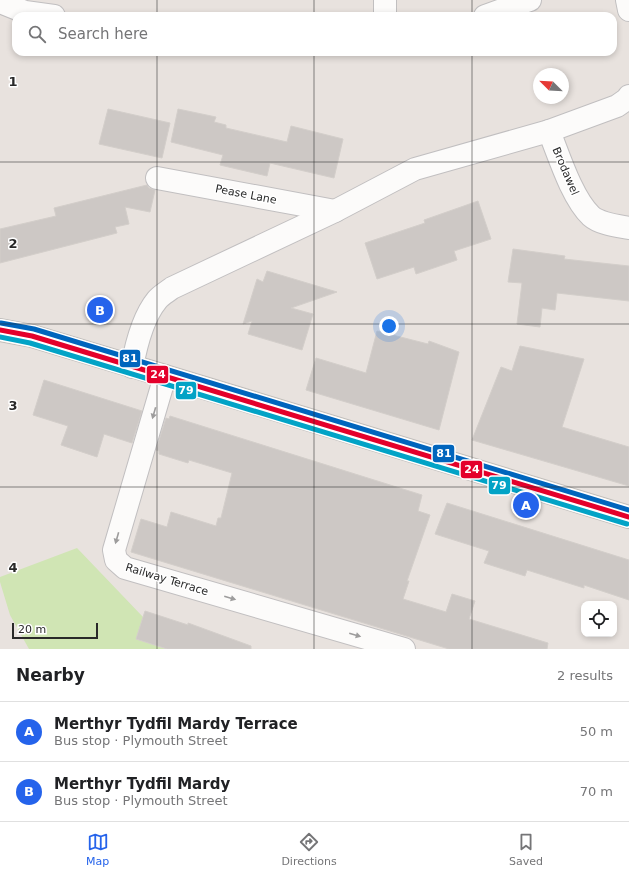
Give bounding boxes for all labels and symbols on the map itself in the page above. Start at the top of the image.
north arrow [533,68,569,104]
text: 1 [8,74,18,89]
street label: Brodawel [550,145,582,197]
street label: Pease Lane [214,182,278,207]
text: 2 [8,236,18,251]
pin: B [87,295,113,325]
your location [379,316,399,336]
line badge: 81 [119,349,141,368]
text: 81 [122,352,138,365]
line badge: 24 [146,365,169,384]
text: 24 [150,368,166,381]
line badge: 79 [175,381,197,400]
text: 79 [178,384,194,397]
text: 3 [8,398,18,413]
one-way arrow [151,408,157,420]
line badge: 81 [432,444,455,463]
text: 81 [436,447,452,460]
line badge: 24 [460,460,483,479]
text: 24 [464,463,480,476]
line badge: 79 [488,476,511,495]
text: 79 [491,479,507,492]
pin: A [513,490,539,520]
one-way arrow [114,532,120,545]
text: 4 [8,560,18,575]
street label: Railway Terrace [124,561,210,598]
one-way arrow [223,596,236,602]
scale bar [12,621,98,640]
one-way arrow [349,632,361,638]

